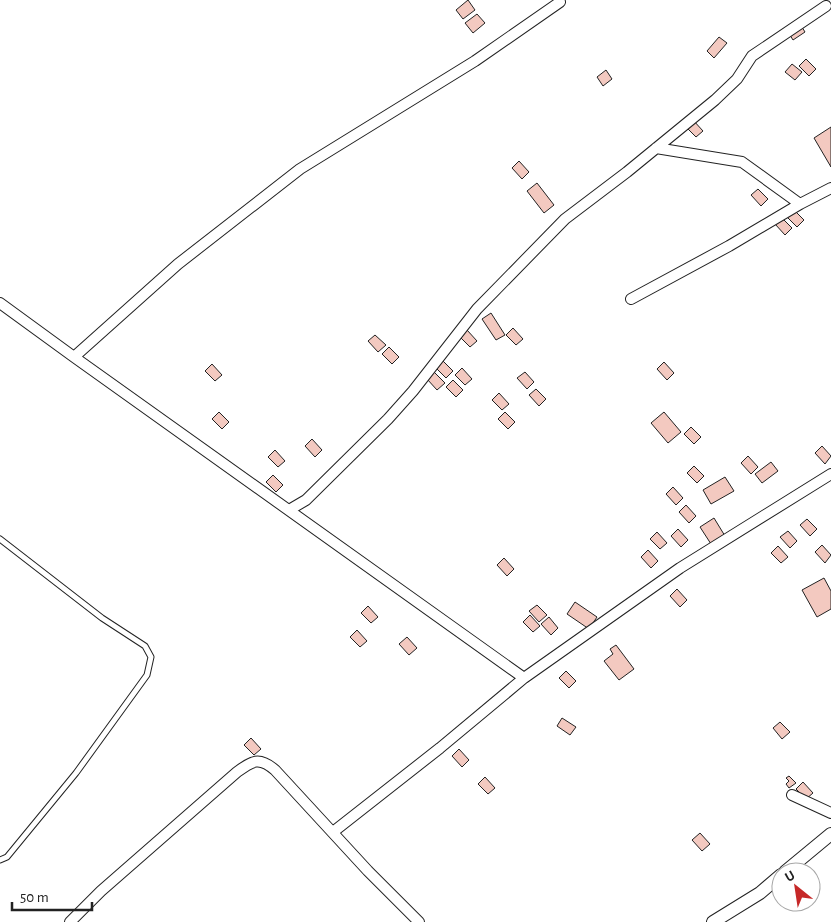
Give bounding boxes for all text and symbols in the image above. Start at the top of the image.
north arrow [771,862,821,912]
text: U [783,868,797,885]
scale bar [12,880,92,912]
text: 50 m [20,890,49,905]

